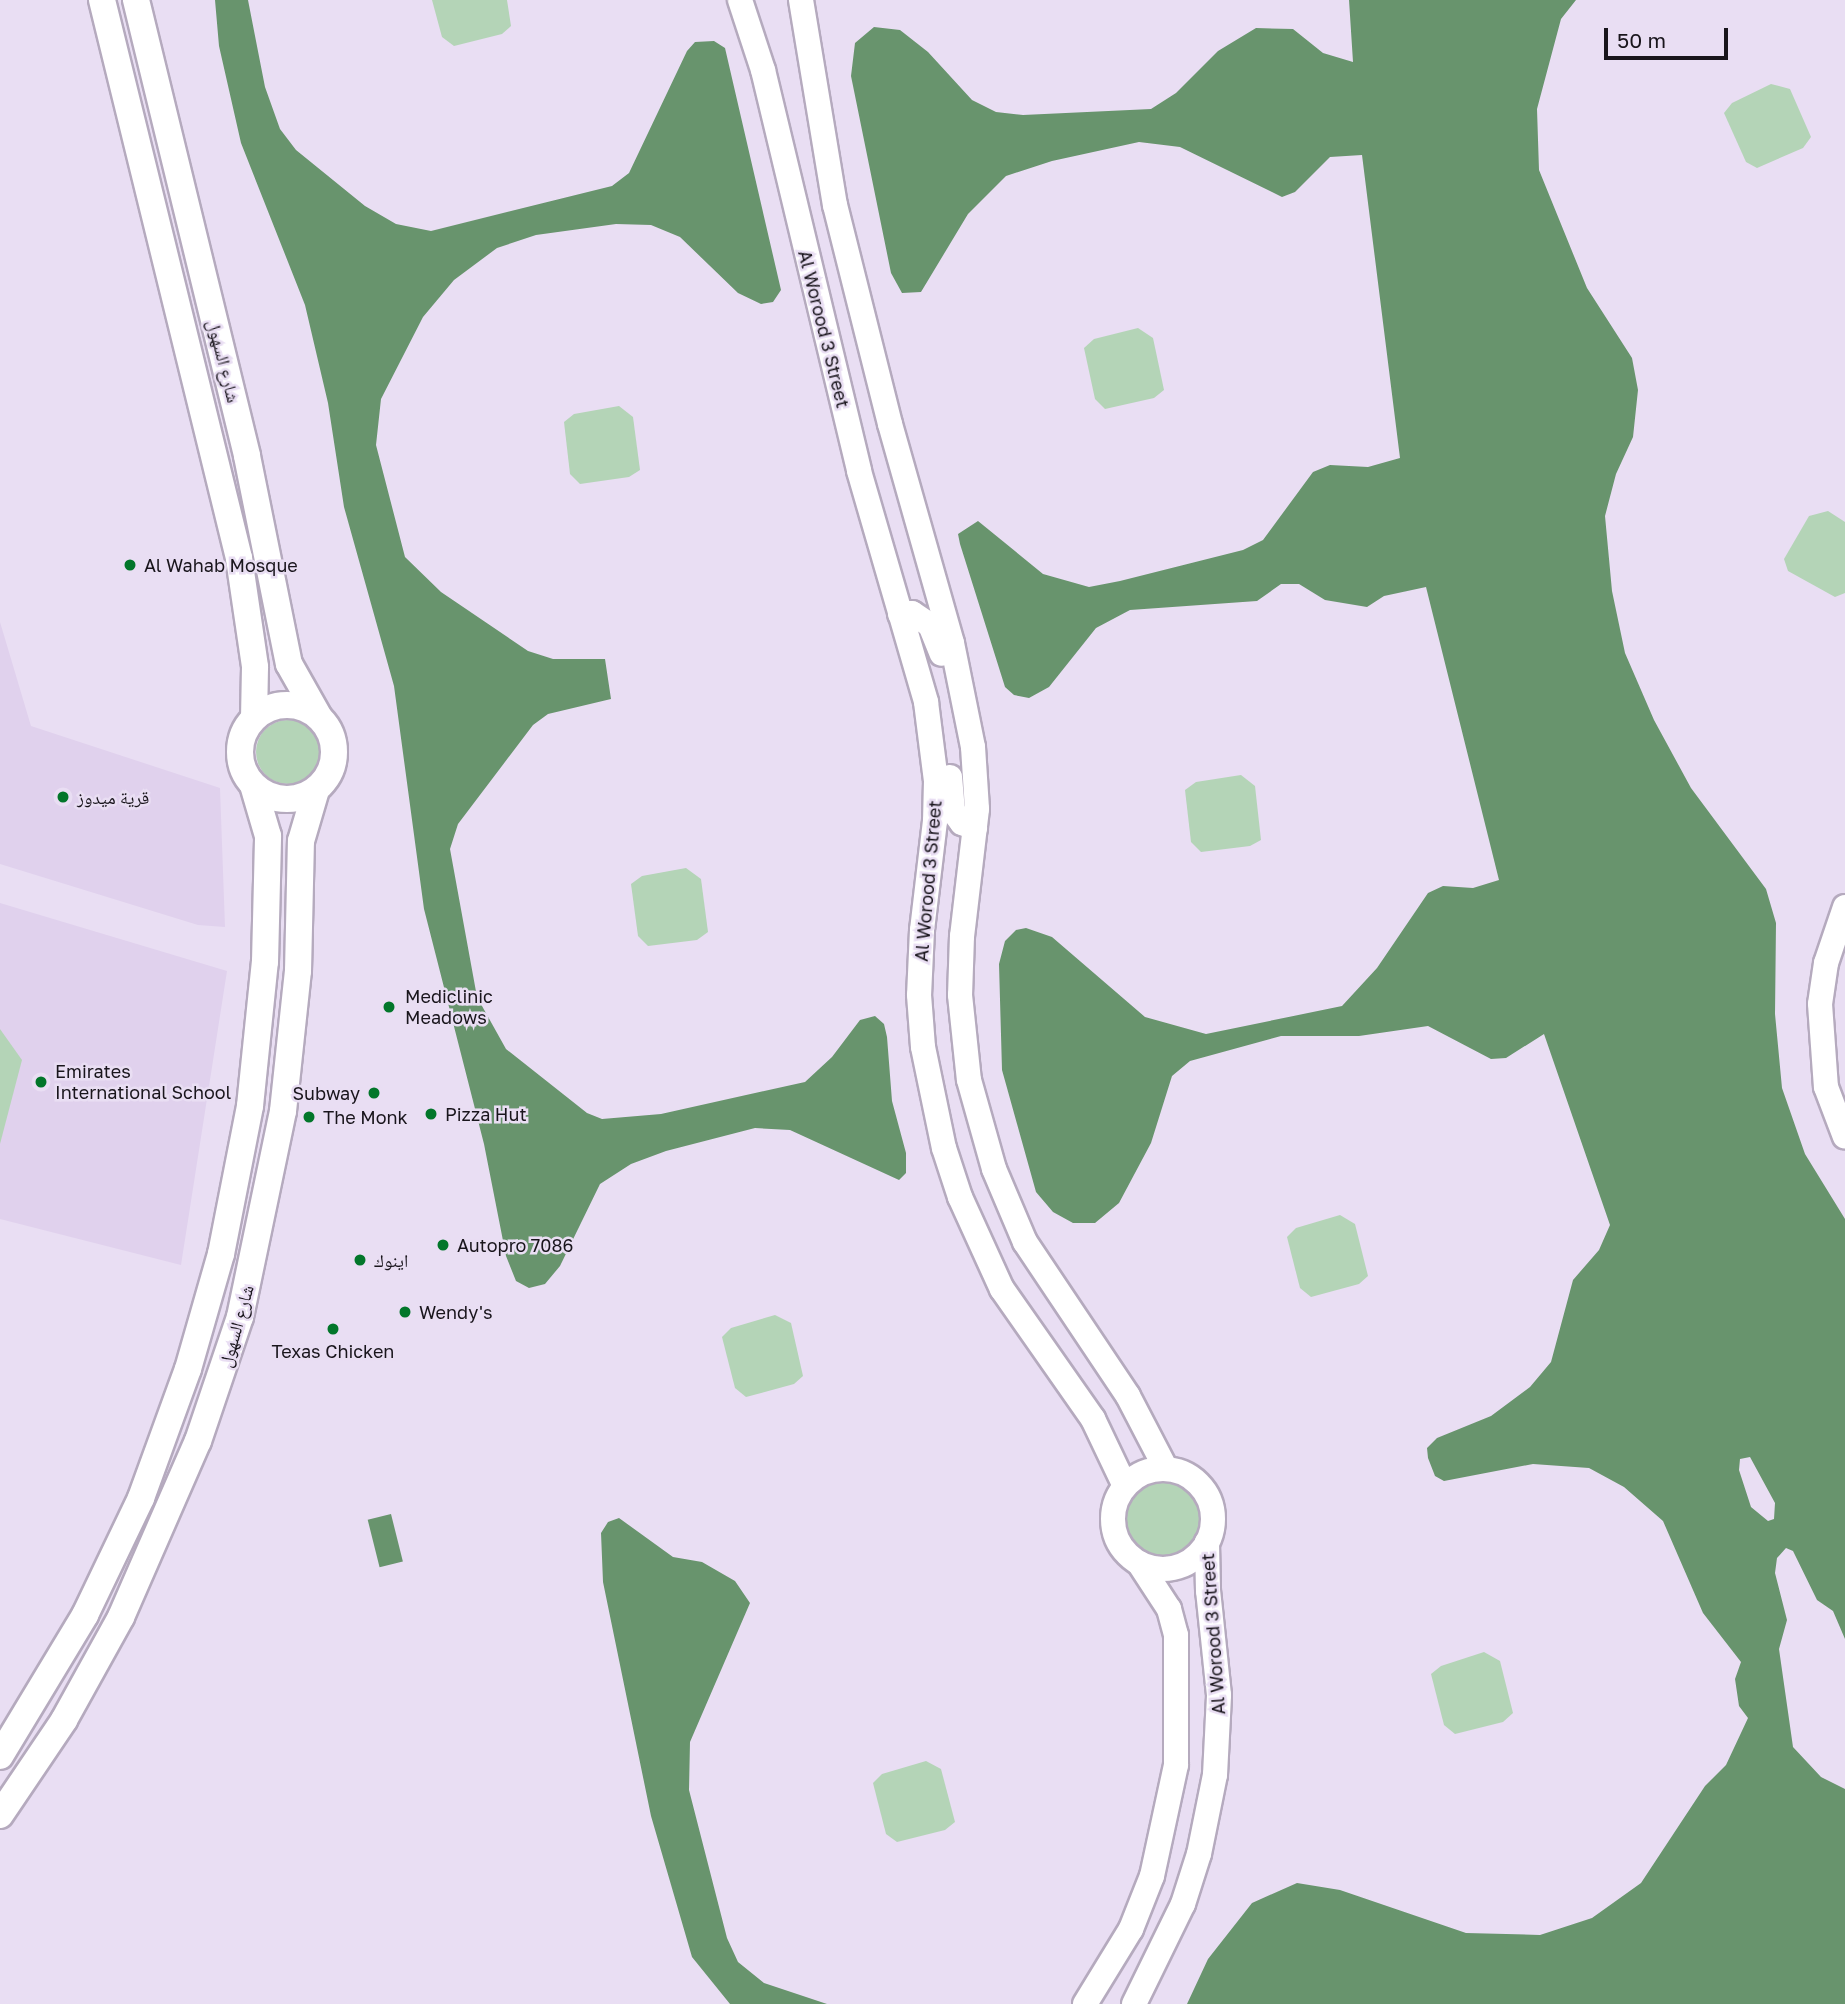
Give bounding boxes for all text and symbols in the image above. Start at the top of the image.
scale bar [1607,14,1731,58]
text: 50 m [1617,27,1666,53]
street label: Al Worood 3 Street [794,248,854,410]
street label: شارع السهول [203,317,245,405]
place label: Al Wahab Mosque [144,554,298,576]
marker: Al Wahab Mosque [122,557,138,573]
place label: قرية ميدوز [77,786,149,808]
marker: قرية ميدوز [55,789,71,805]
street label: Al Worood 3 Street [910,800,946,962]
place label: Mediclinic Meadows [405,986,493,1028]
marker: Mediclinic Meadows [379,997,399,1017]
place label: Emirates International School [55,1061,231,1104]
marker: Emirates International School [33,1074,49,1090]
place label: Subway [293,1082,360,1104]
marker: Subway [366,1085,382,1101]
place label: Pizza Hut [445,1103,527,1125]
place label: The Monk [323,1106,408,1128]
marker: Pizza Hut [423,1106,439,1122]
marker: The Monk [301,1109,317,1125]
place label: Autopro 7086 [457,1234,573,1256]
marker: Autopro 7086 [435,1237,451,1253]
place label: اينوك [374,1249,408,1271]
marker: اينوك [352,1252,368,1268]
street label: شارع السهول [214,1282,258,1370]
place label: Wendy's [419,1301,492,1323]
marker: Wendy's [397,1304,413,1320]
marker: Texas Chicken [325,1321,341,1337]
place label: Texas Chicken [272,1340,394,1362]
street label: Al Worood 3 Street [1197,1553,1229,1715]

